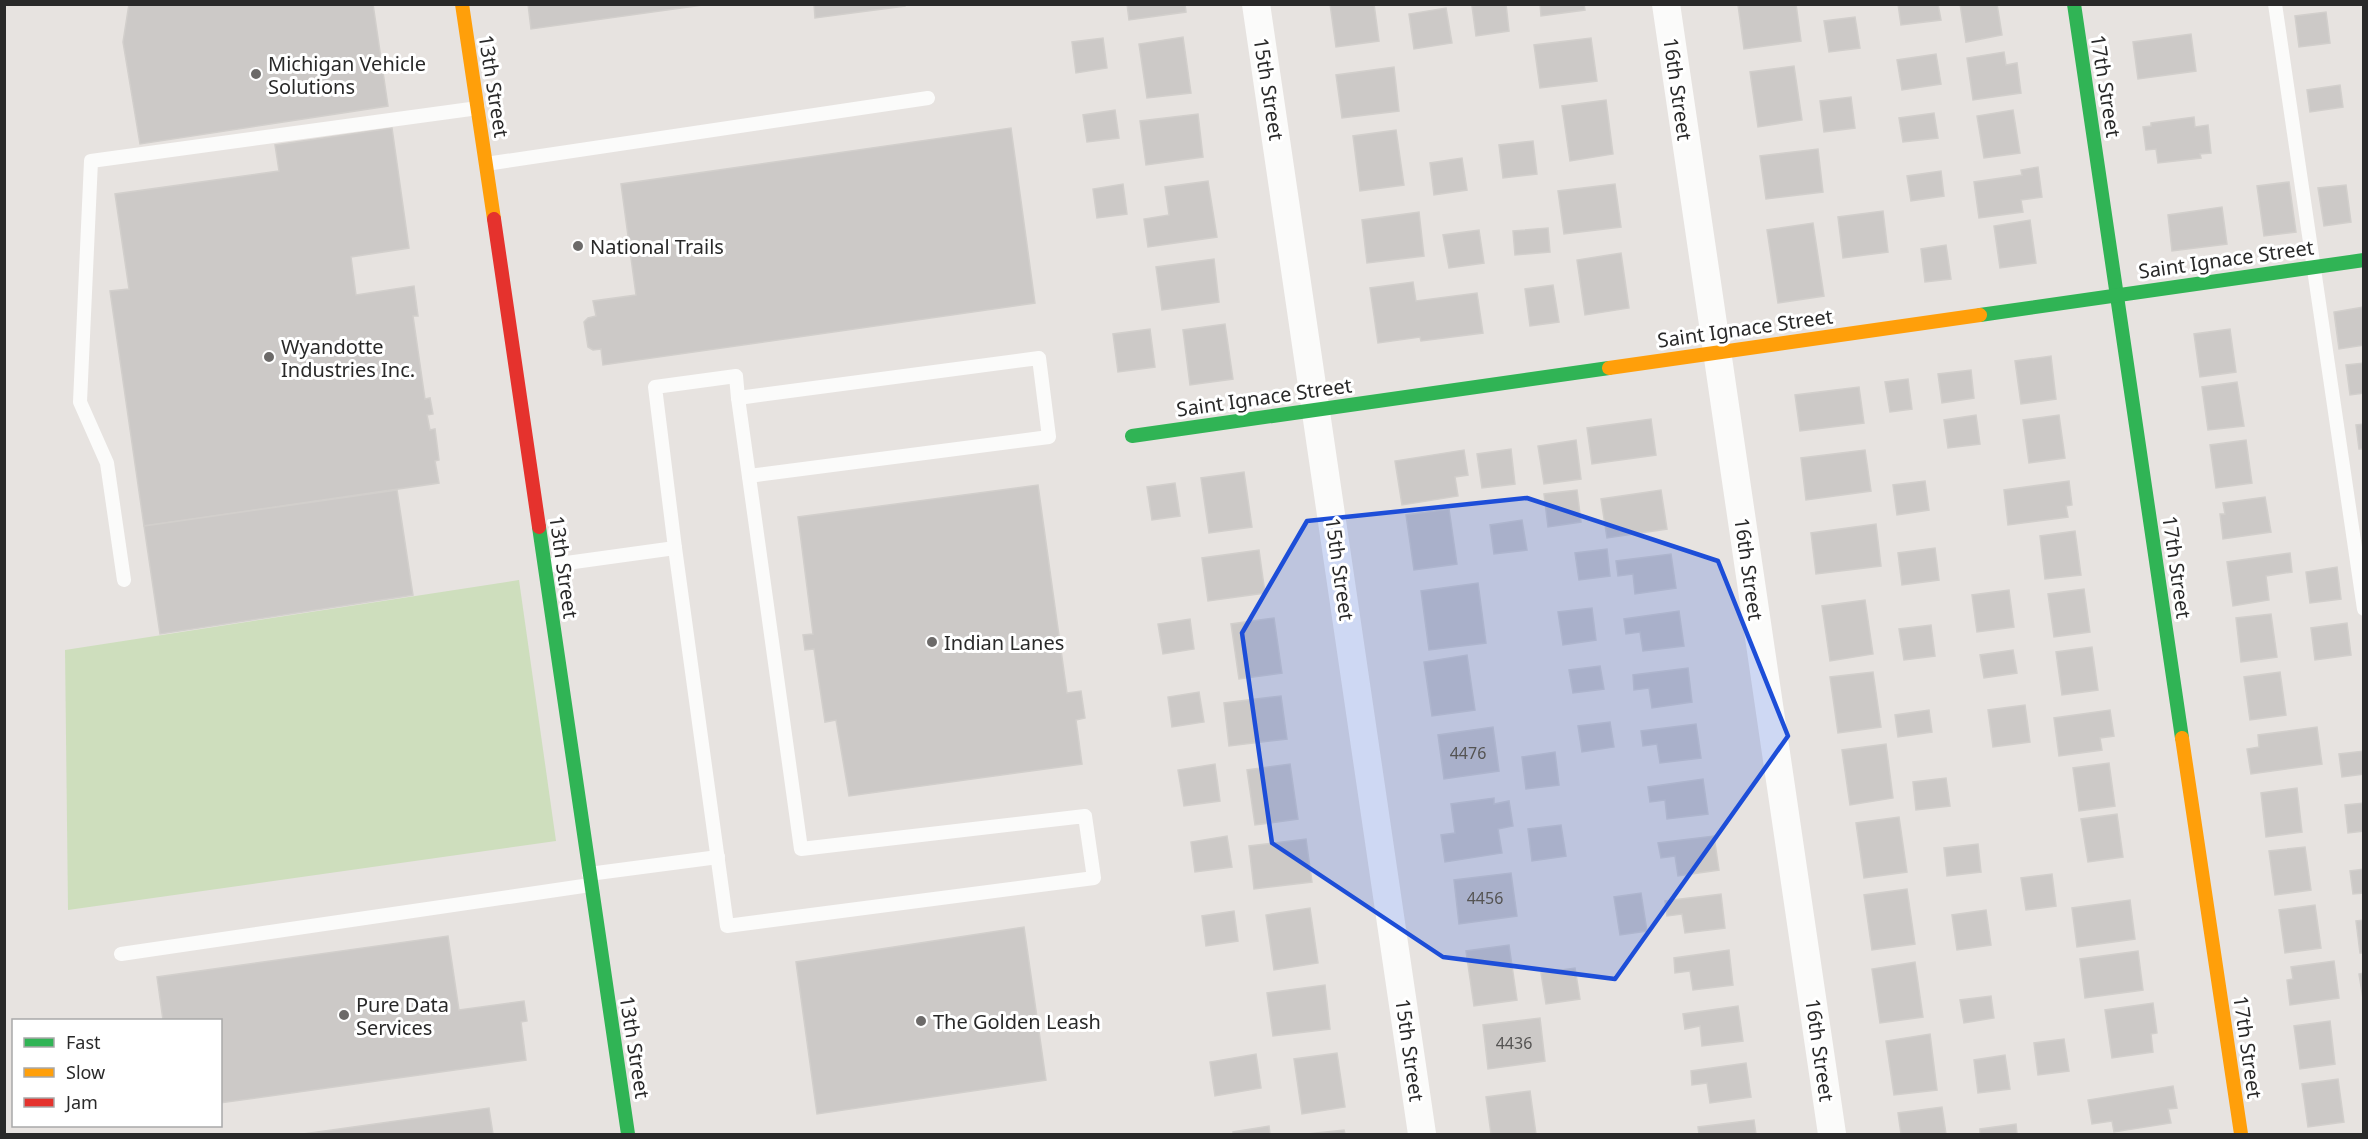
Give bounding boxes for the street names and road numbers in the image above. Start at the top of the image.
street label: 13th Street [473,33,515,139]
street label: 17th Street [2085,33,2127,139]
street label: 15th Street [1248,36,1290,142]
street label: 16th Street [1657,36,1699,142]
street label: Saint Ignace Street [2137,233,2315,285]
street label: Saint Ignace Street [1656,302,1834,354]
street label: Saint Ignace Street [1175,371,1353,423]
street label: 13th Street [543,514,585,620]
street label: 17th Street [2156,514,2198,620]
street label: 15th Street [1319,516,1361,622]
street label: 16th Street [1728,516,1770,622]
street label: 13th Street [614,994,656,1100]
street label: 17th Street [2227,994,2269,1100]
street label: 15th Street [1389,997,1431,1103]
street label: 16th Street [1799,997,1841,1103]

